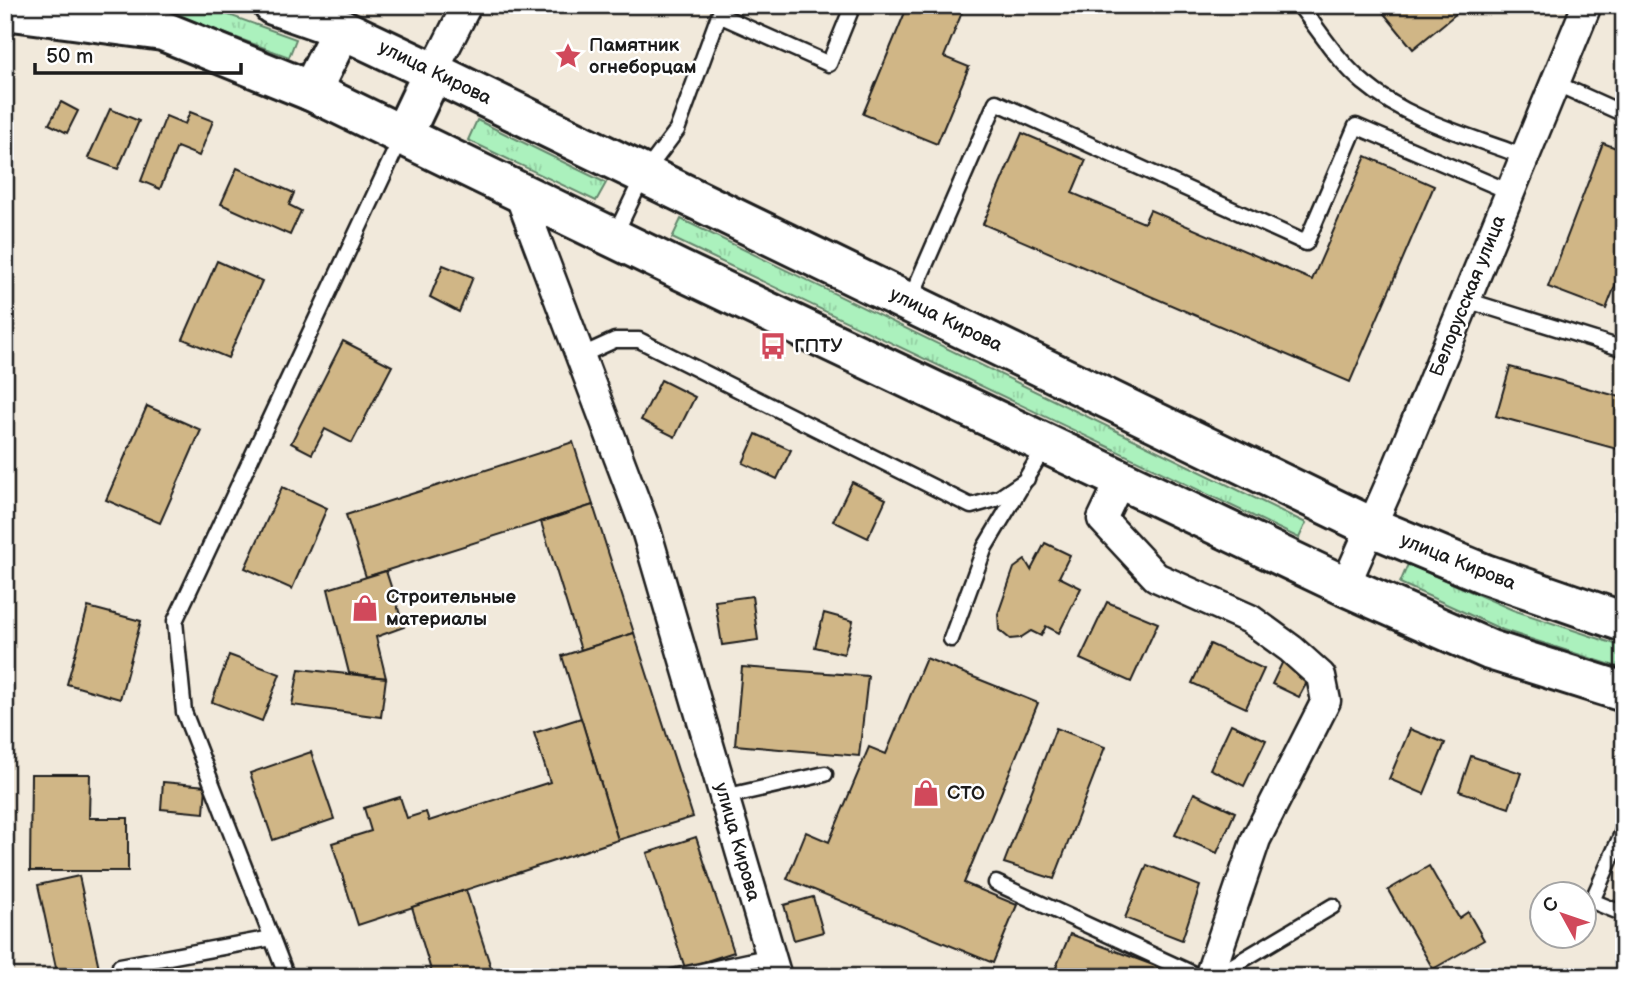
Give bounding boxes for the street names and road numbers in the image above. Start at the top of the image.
street label: улица Кирова [375,36,495,110]
street label: Белорусская улица [1425,212,1511,380]
street label: улица Кирова [886,283,1006,357]
street label: улица Кирова [1397,528,1519,596]
street label: улица Кирова [709,780,765,904]

